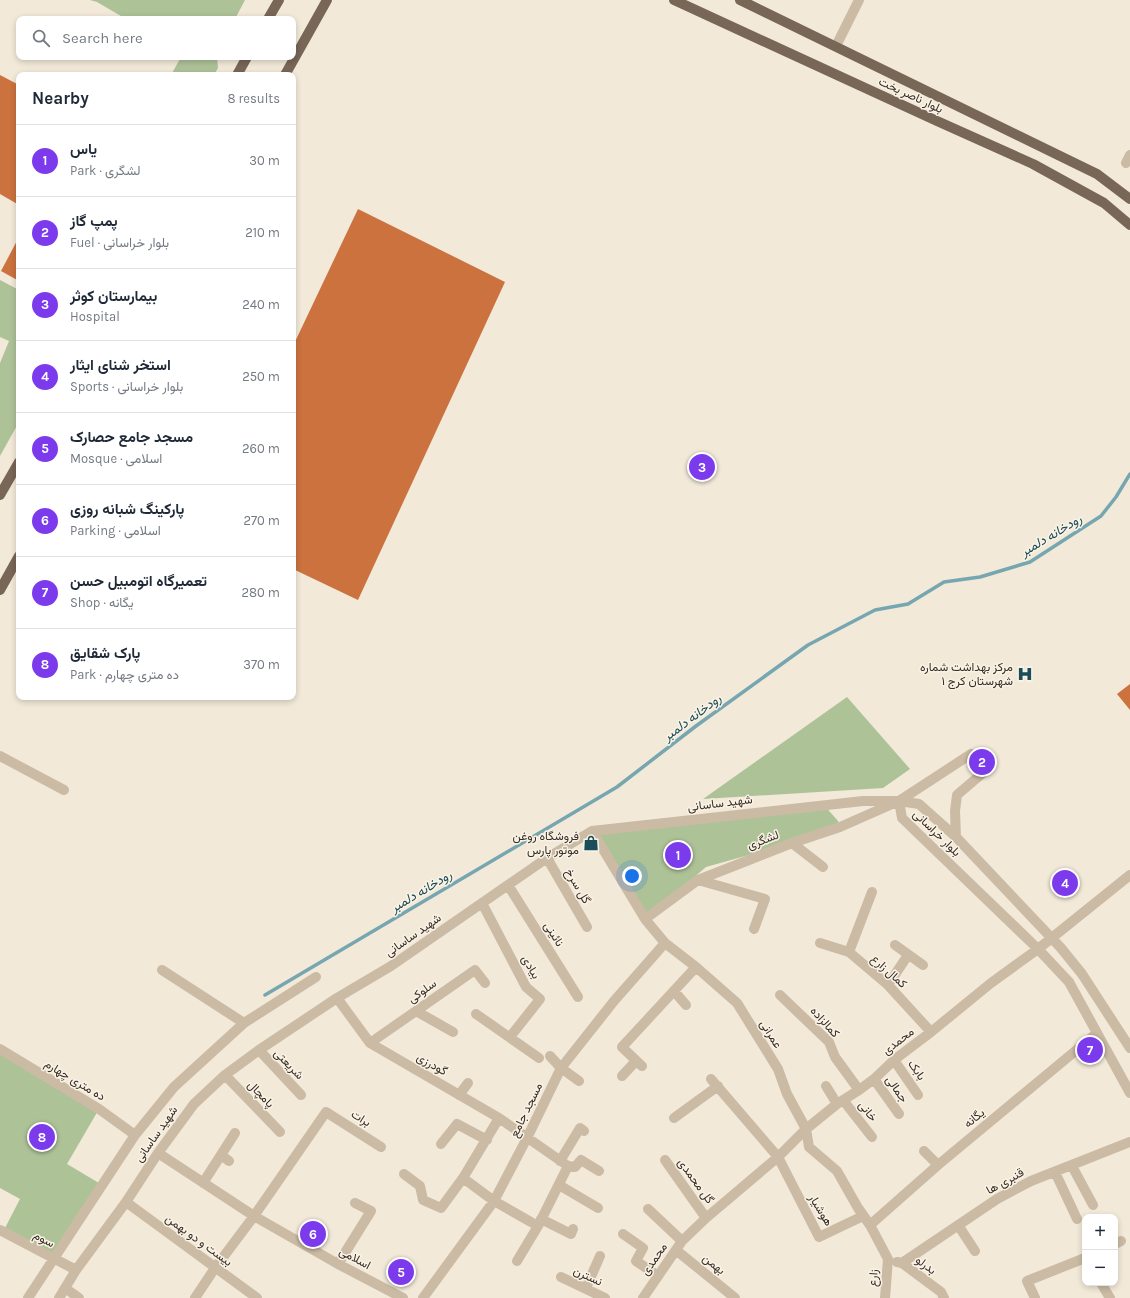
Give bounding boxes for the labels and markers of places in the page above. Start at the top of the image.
pin: 3 [689,452,715,482]
place label: مرکز بهداشت شماره ۱ شهرستان کرج [920,660,1013,690]
hospital icon: مرکز بهداشت شماره ۱ شهرستان کرج [1016,665,1034,683]
pin: 2 [969,747,995,777]
place label: فروشگاه روغن موتور پارس [512,829,579,858]
shop icon: فروشگاه روغن موتور پارس [582,834,600,852]
pin: 1 [665,840,691,870]
pin: 4 [1052,868,1078,898]
pin: 7 [1077,1035,1103,1065]
pin: 8 [29,1122,55,1152]
pin: 6 [300,1219,326,1249]
pin: 5 [388,1257,414,1287]

